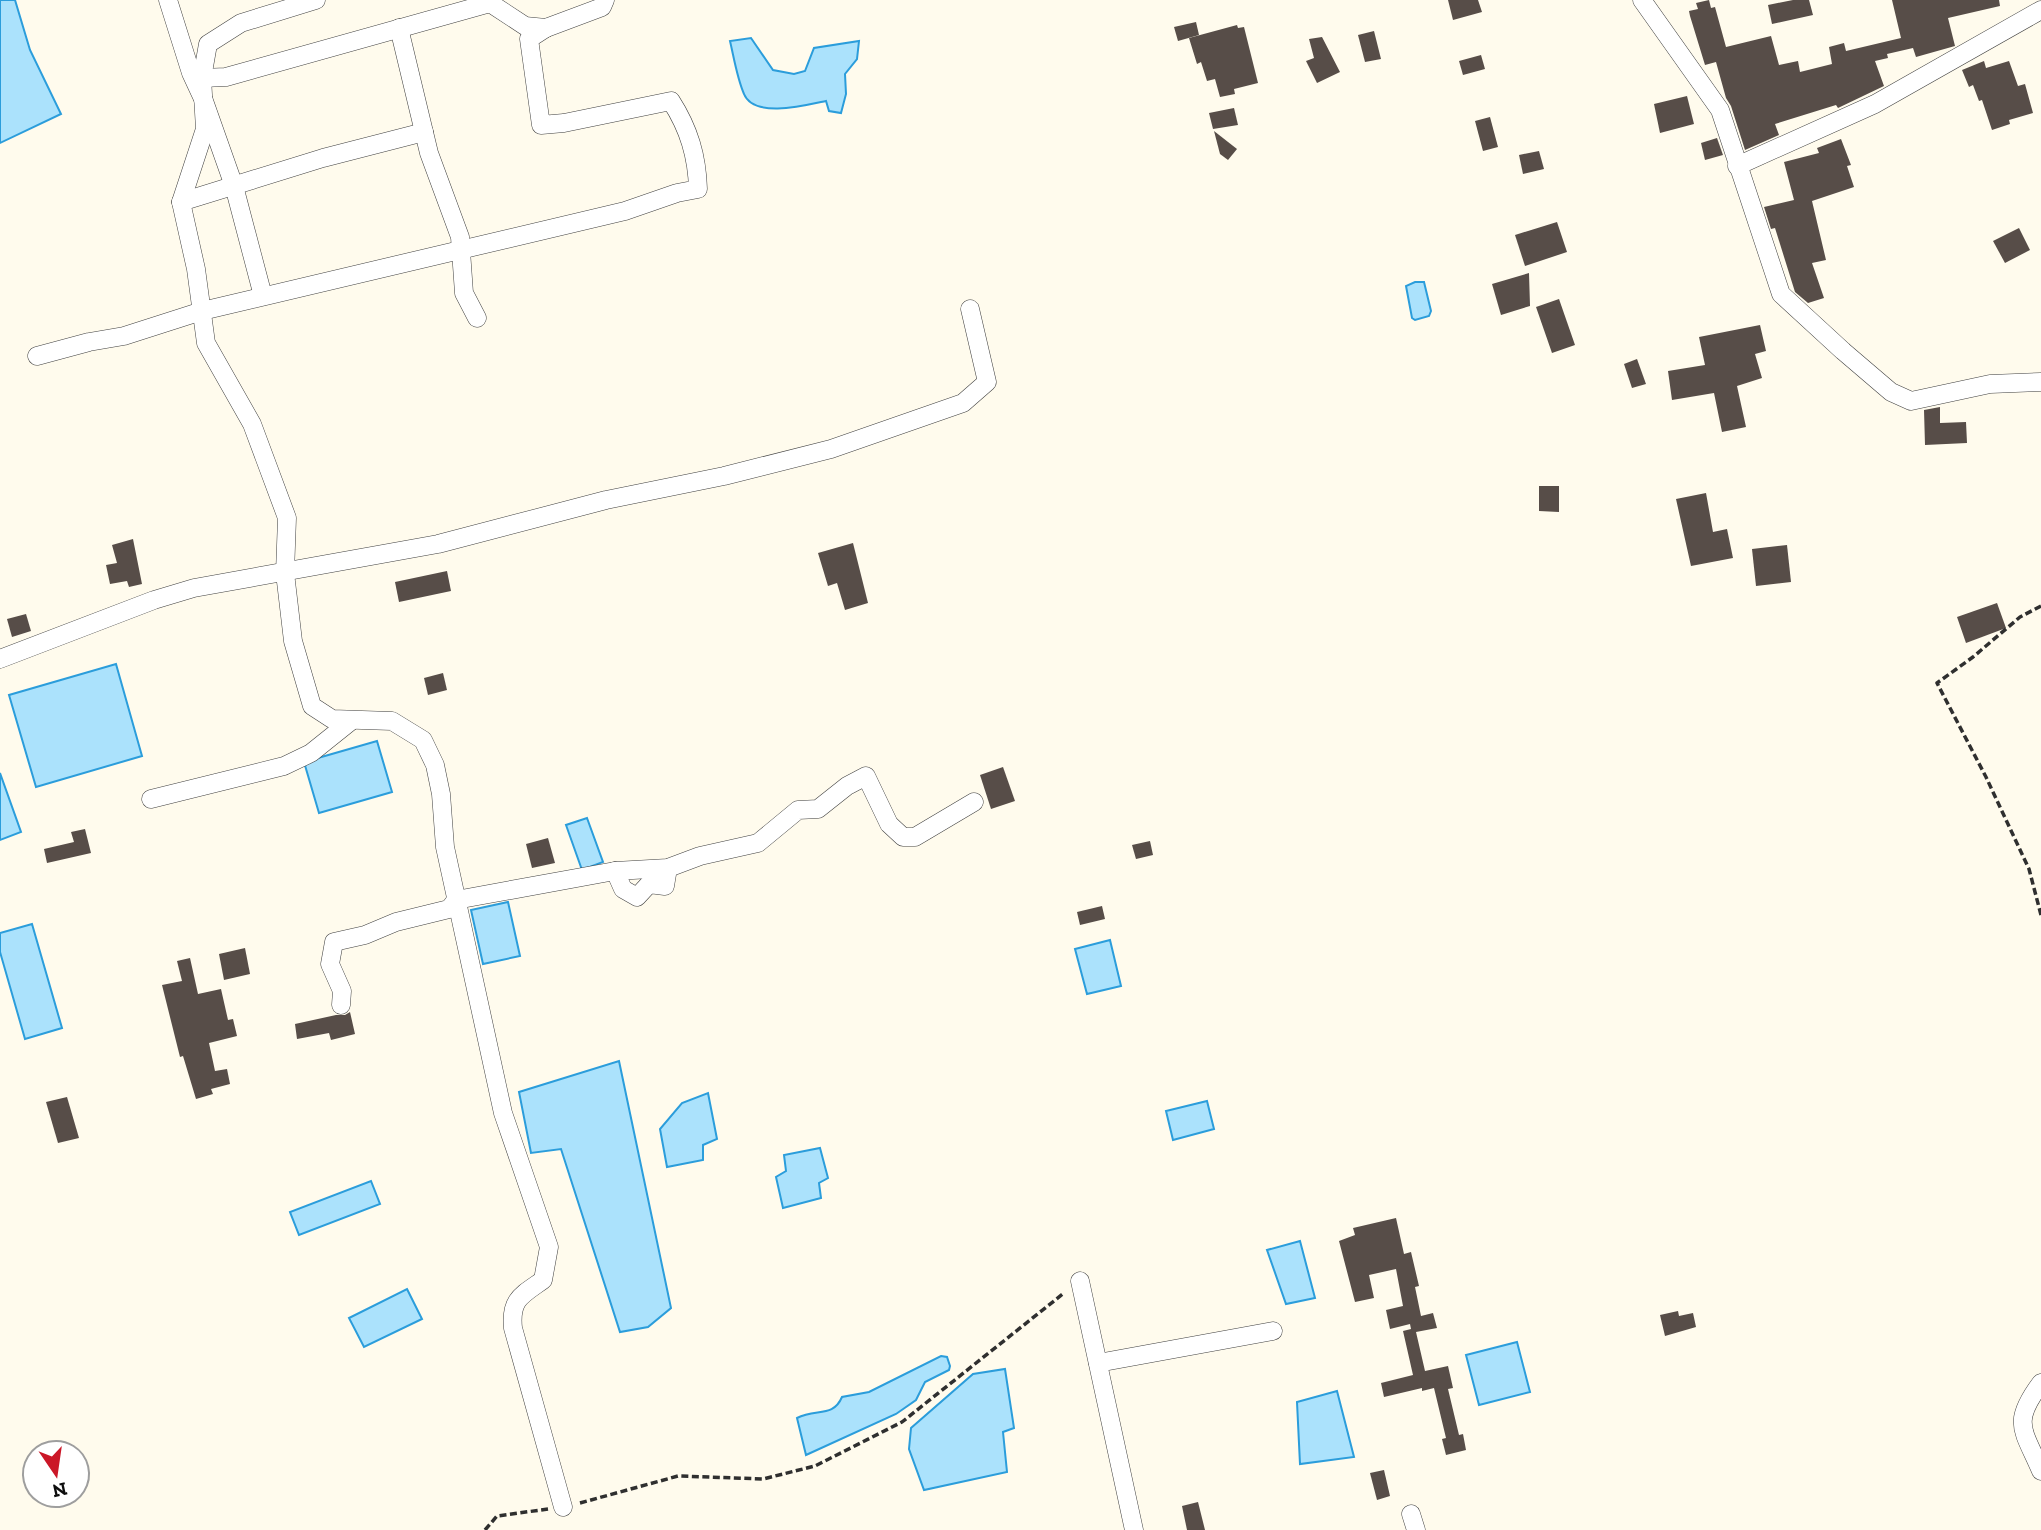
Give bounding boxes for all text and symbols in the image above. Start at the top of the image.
north arrow [21,1439,91,1509]
text: N [50,1477,69,1503]

